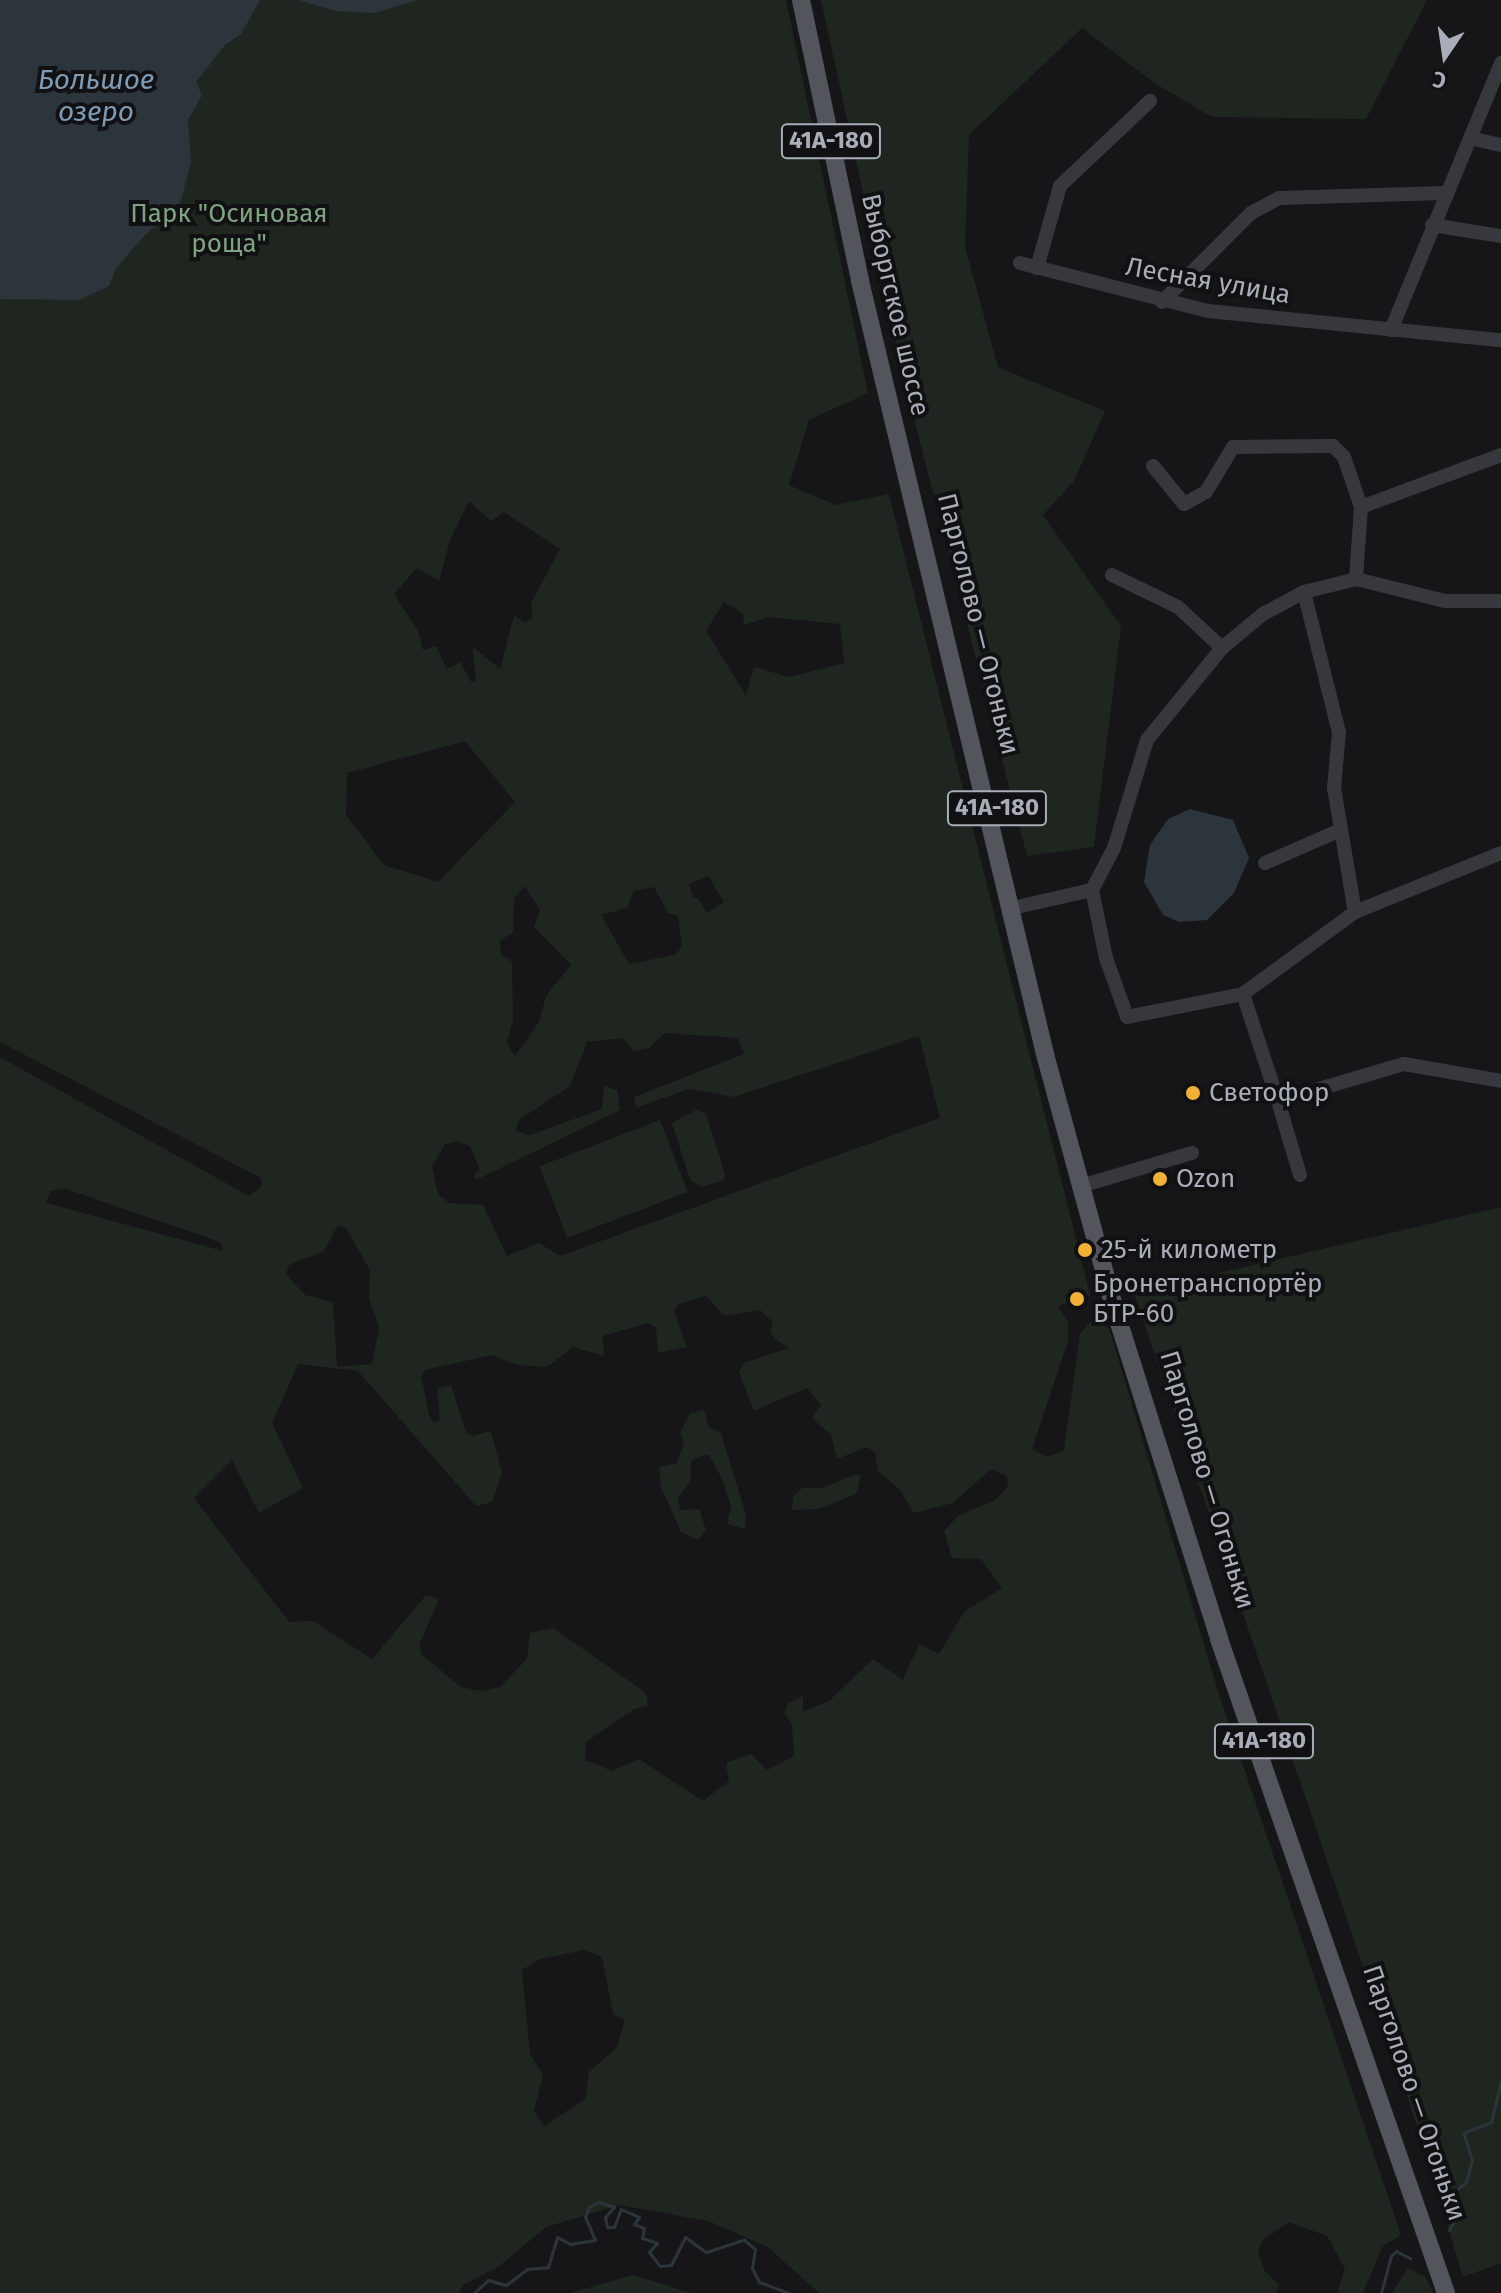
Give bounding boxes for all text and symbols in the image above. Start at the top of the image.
north arrow [1405,16,1485,96]
water label: Большое озеро [38,63,154,129]
text: С [1430,65,1449,94]
road number: 41А-180 [779,121,883,161]
street label: Выборгское шоссе [854,191,936,419]
park label: Парк "Осиновая роща" [130,198,328,260]
street label: Лесная улица [1123,251,1293,311]
street label: Парголово — Огоньки [930,490,1026,758]
road number: 41А-180 [945,788,1049,828]
place label: Светофор [1209,1077,1329,1109]
marker: Светофор [1184,1084,1202,1102]
place label: Ozon [1176,1163,1235,1195]
marker: Ozon [1151,1170,1169,1188]
place label: 25-й километр [1101,1234,1277,1266]
marker: 25-й километр [1076,1241,1094,1259]
place label: Бронетранспортёр БТР-60 [1093,1268,1323,1330]
marker: Бронетранспортёр БТР-60 [1068,1290,1086,1308]
street label: Парголово — Огоньки [1153,1347,1261,1613]
road number: 41А-180 [1212,1721,1316,1761]
street label: Парголово — Огоньки [1356,1961,1472,2225]

